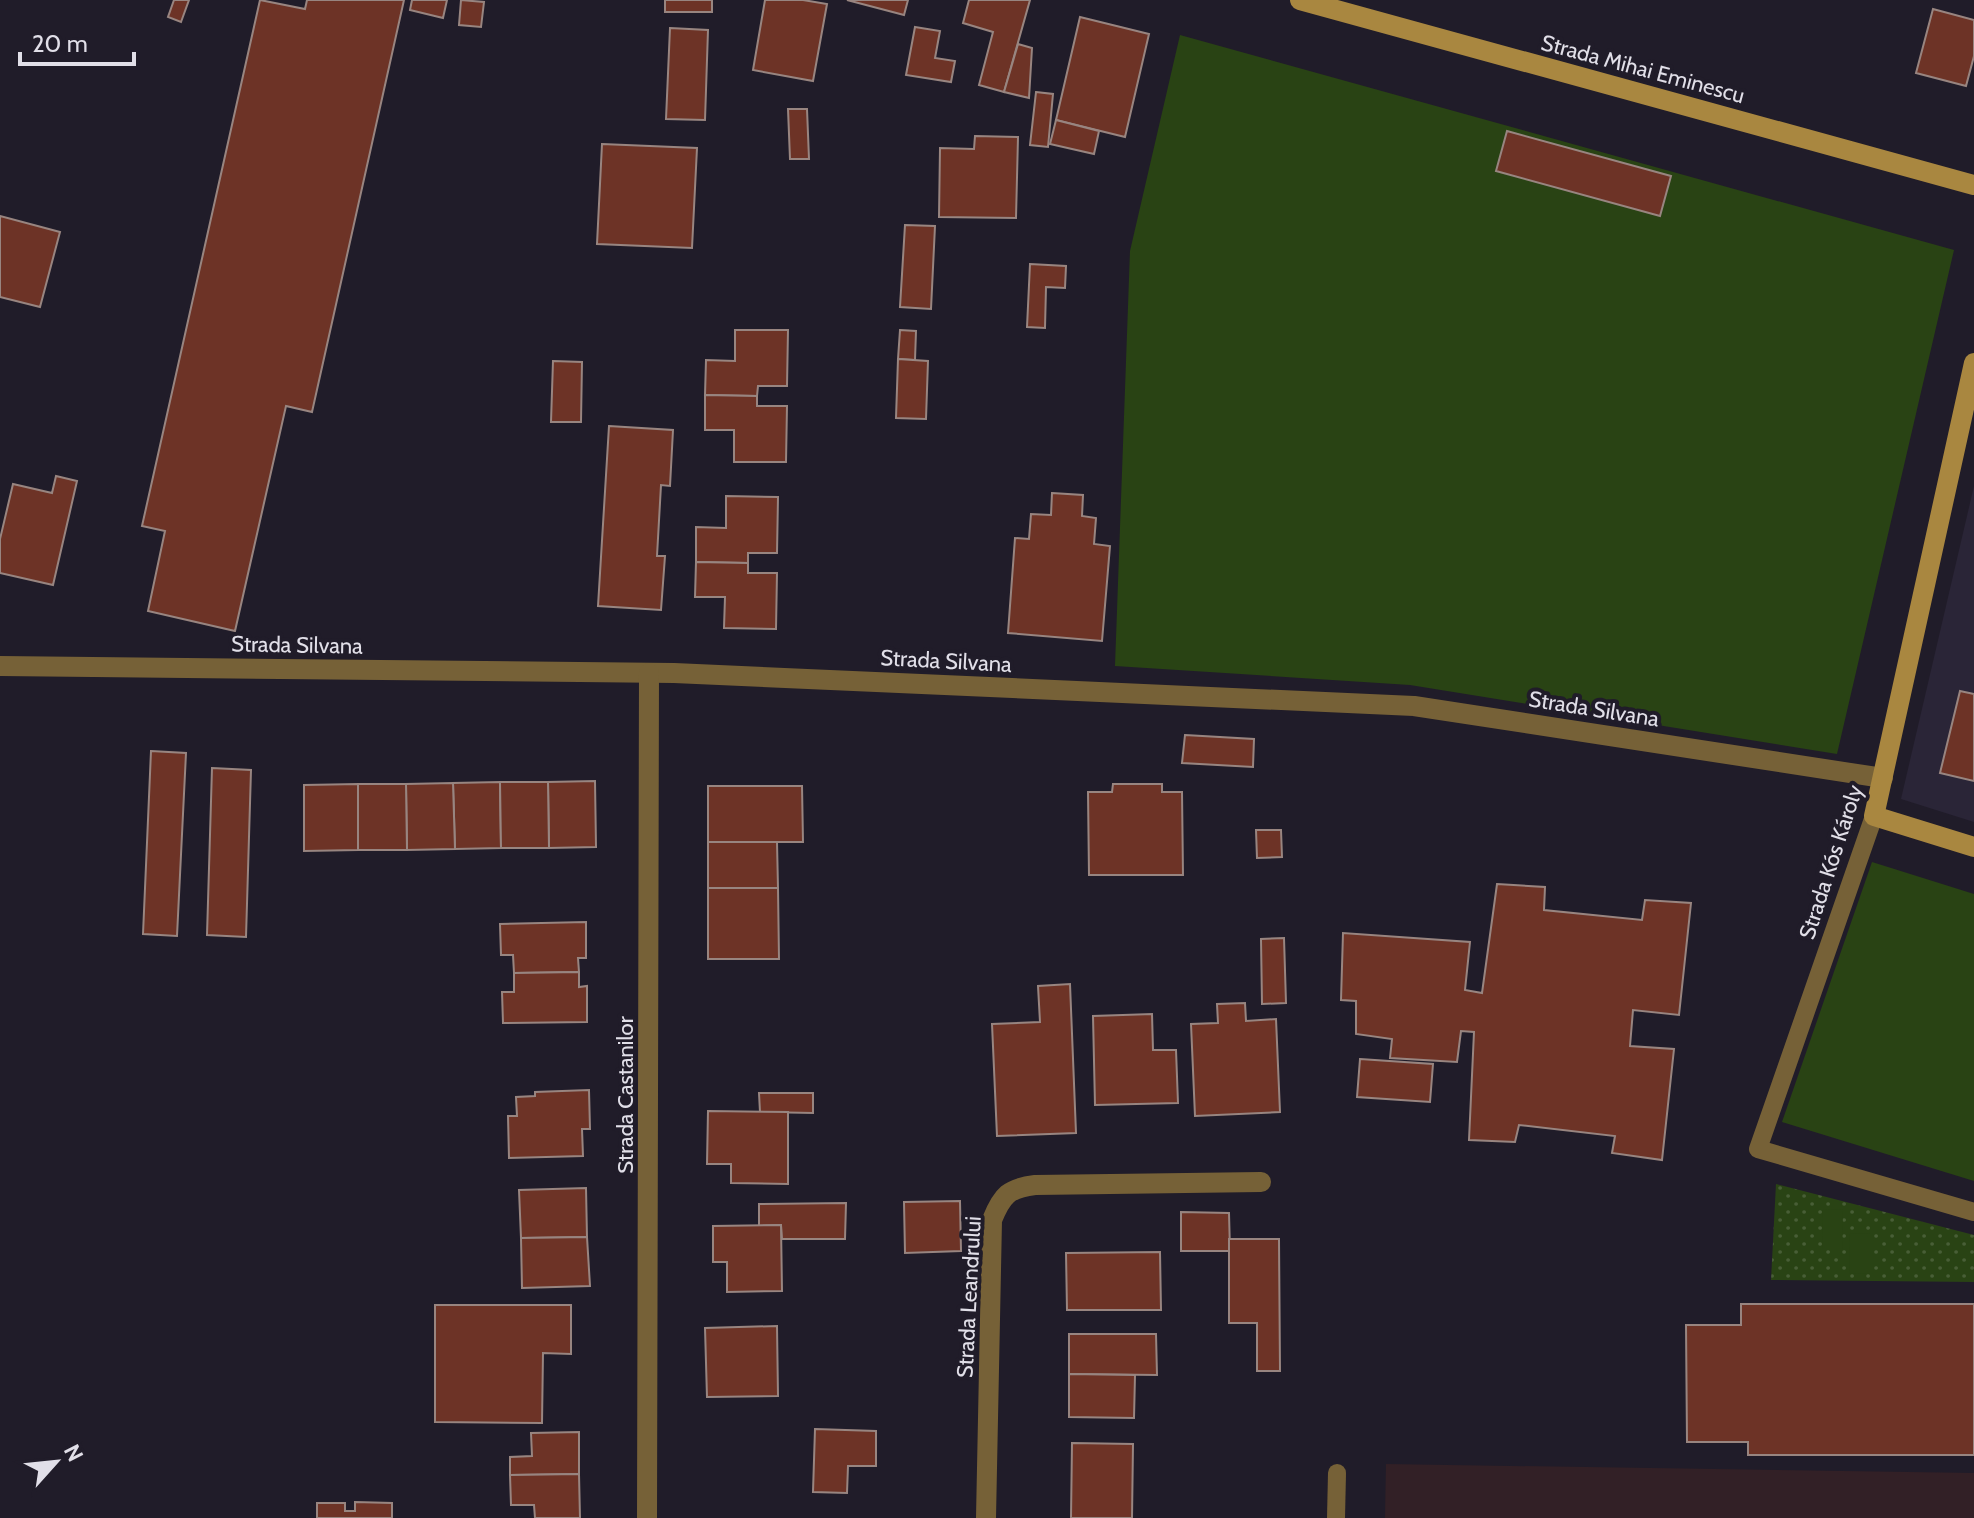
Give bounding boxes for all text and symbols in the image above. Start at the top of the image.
scale bar [20,16,134,66]
text: 20 m [32,29,88,58]
street label: Strada Mihai Eminescu [1538,29,1748,109]
street label: Strada Silvana [231,630,363,660]
street label: Strada Silvana [880,644,1013,678]
street label: Strada Silvana [1527,685,1662,733]
street label: Strada Kós Károly [1793,781,1869,943]
street label: Strada Castanilor [612,1016,639,1174]
street label: Strada Leandrului [951,1215,987,1379]
north arrow [16,1422,96,1502]
text: N [58,1440,89,1466]

